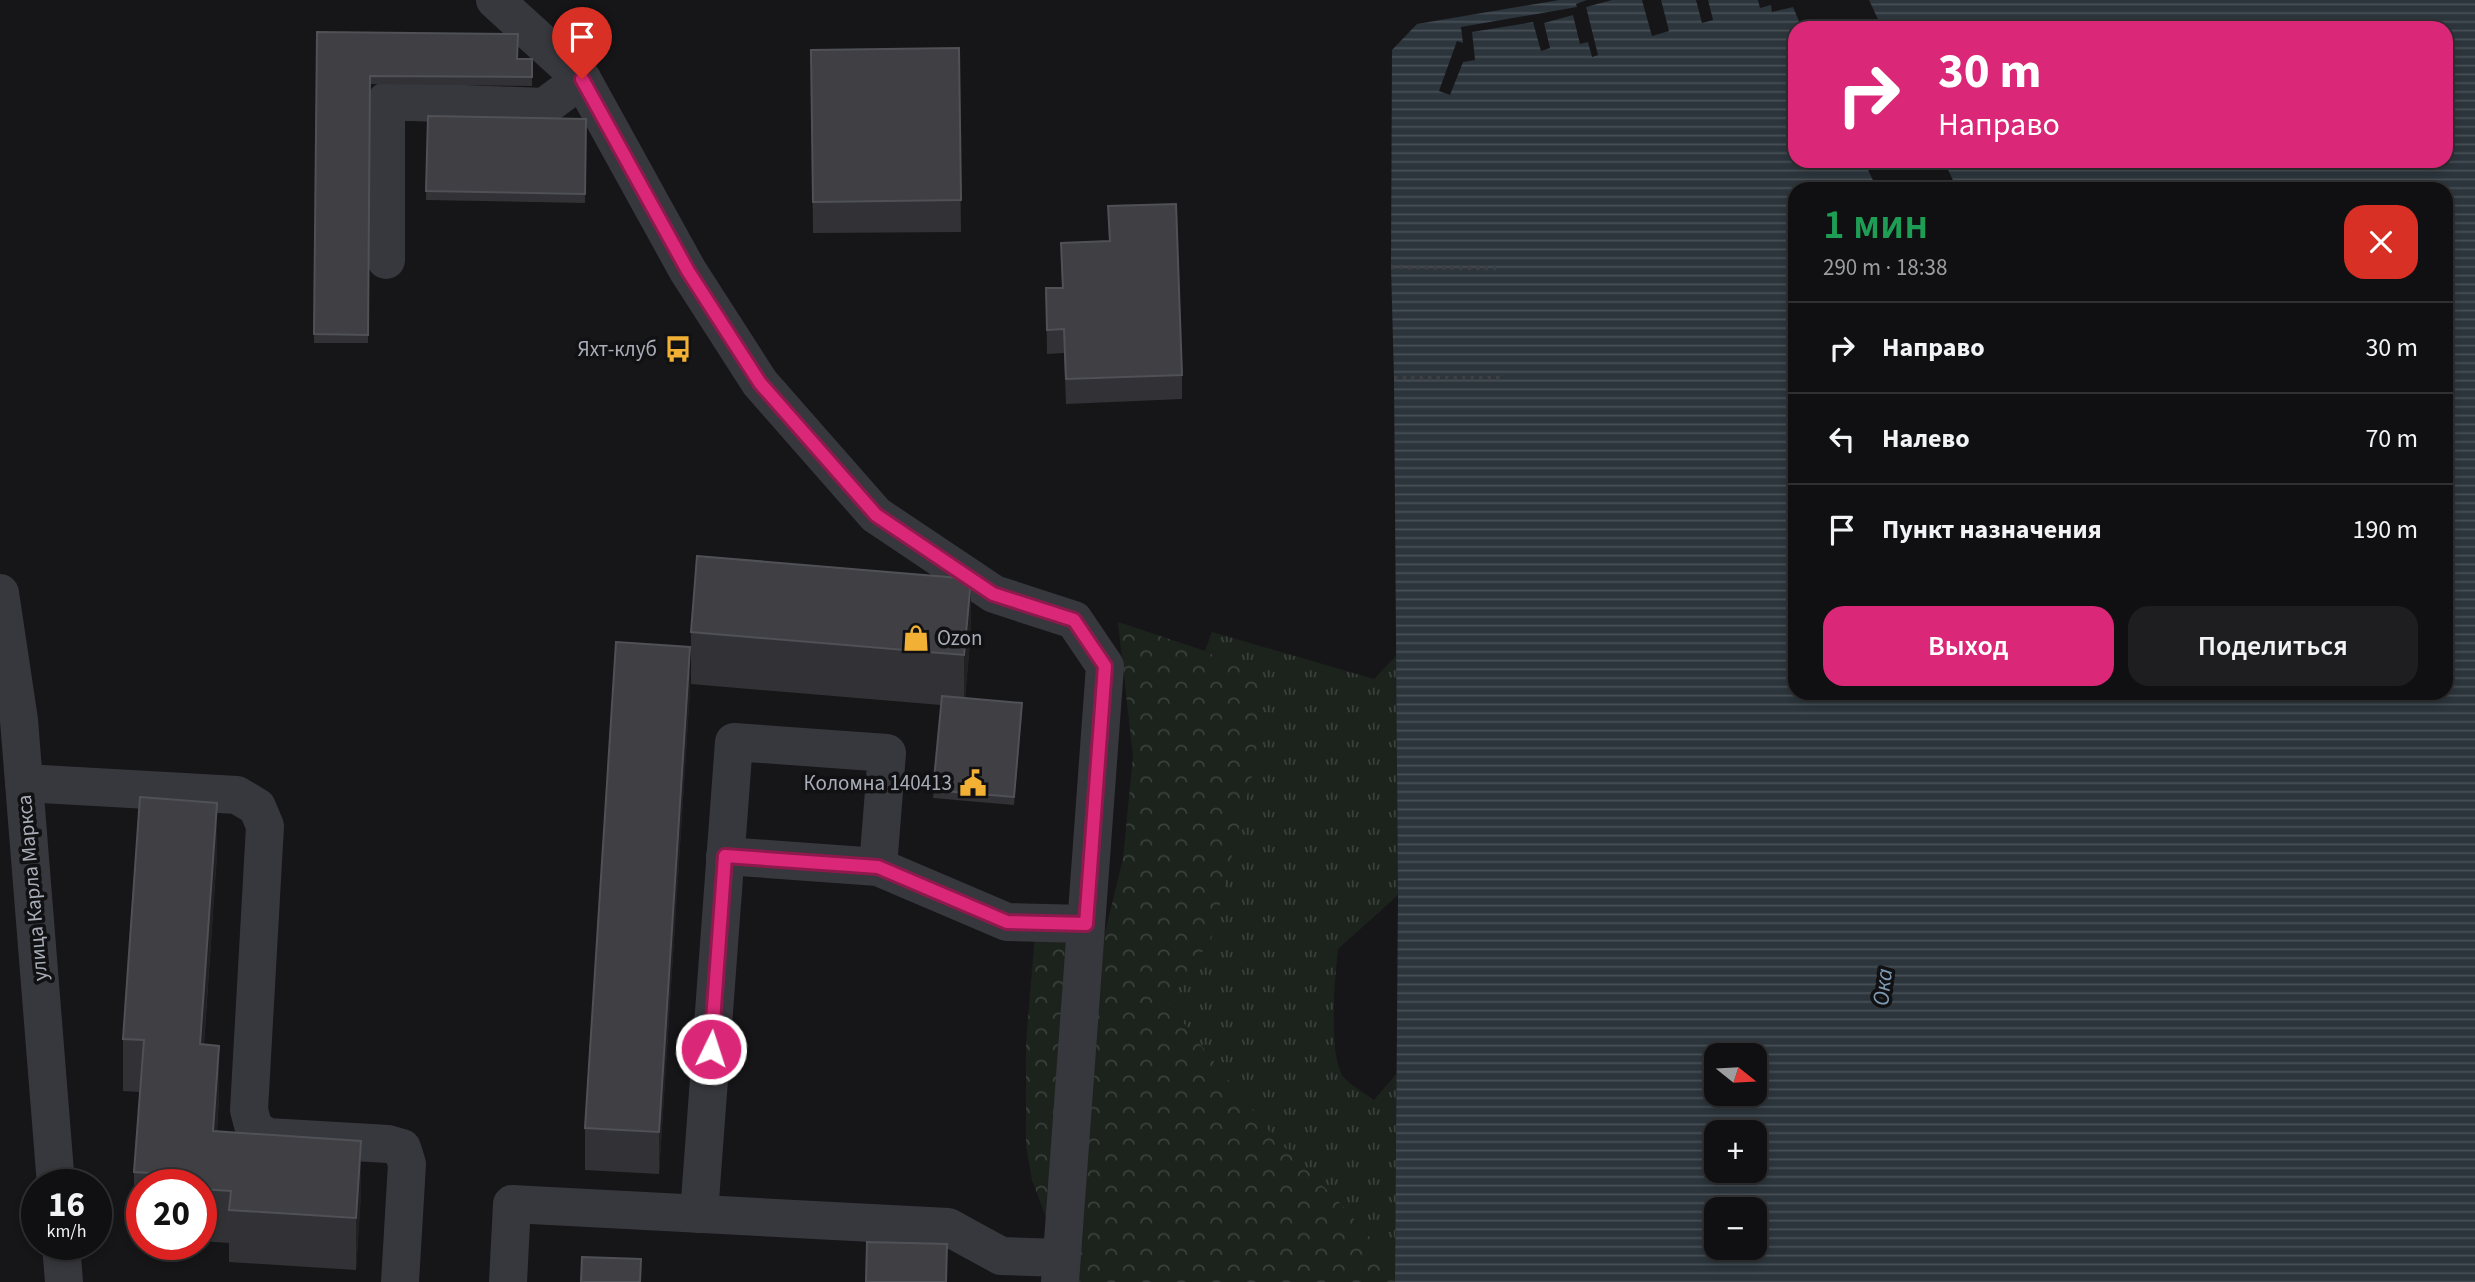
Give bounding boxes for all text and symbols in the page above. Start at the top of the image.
pin [552,7,612,79]
icon: arrive [563,18,601,56]
text: 30 m [1938,37,2042,107]
icon: right [1823,49,1914,140]
text: Направо [1938,102,2060,148]
text: 1 мин [1823,195,1928,255]
button: close [2344,205,2418,279]
text: 290 m · 18:38 [1823,251,1947,284]
icon: right [1823,329,1861,367]
text: Направо [1882,329,1985,366]
text: 30 m [2365,329,2418,366]
place label: Яхт-клуб [577,334,657,364]
bus stop icon: Яхт-клуб [663,334,693,364]
icon: left [1823,420,1861,458]
text: Налево [1882,420,1970,457]
text: 70 m [2365,420,2418,457]
icon: arrive [1823,511,1861,549]
text: Пункт назначения [1882,511,2102,548]
text: 190 m [2352,511,2418,548]
button: Выход [1823,606,2114,686]
button: Поделиться [2128,606,2418,686]
shop icon: Ozon [901,623,931,653]
place label: Ozon [937,623,982,653]
place label: Коломна 140413 [804,768,952,798]
public building icon: Коломна 140413 [958,768,988,798]
street label: улица Карла Маркса [9,794,55,982]
water label: Ока [1864,967,1901,1007]
position arrow [674,1012,748,1086]
north arrow [1704,1043,1768,1106]
map controls [1704,1043,1767,1260]
button: + [1704,1120,1767,1183]
speed limit sign: 20 [126,1169,217,1260]
text: 16 [48,1180,85,1230]
button: − [1704,1197,1767,1260]
text: km/h [47,1219,86,1244]

